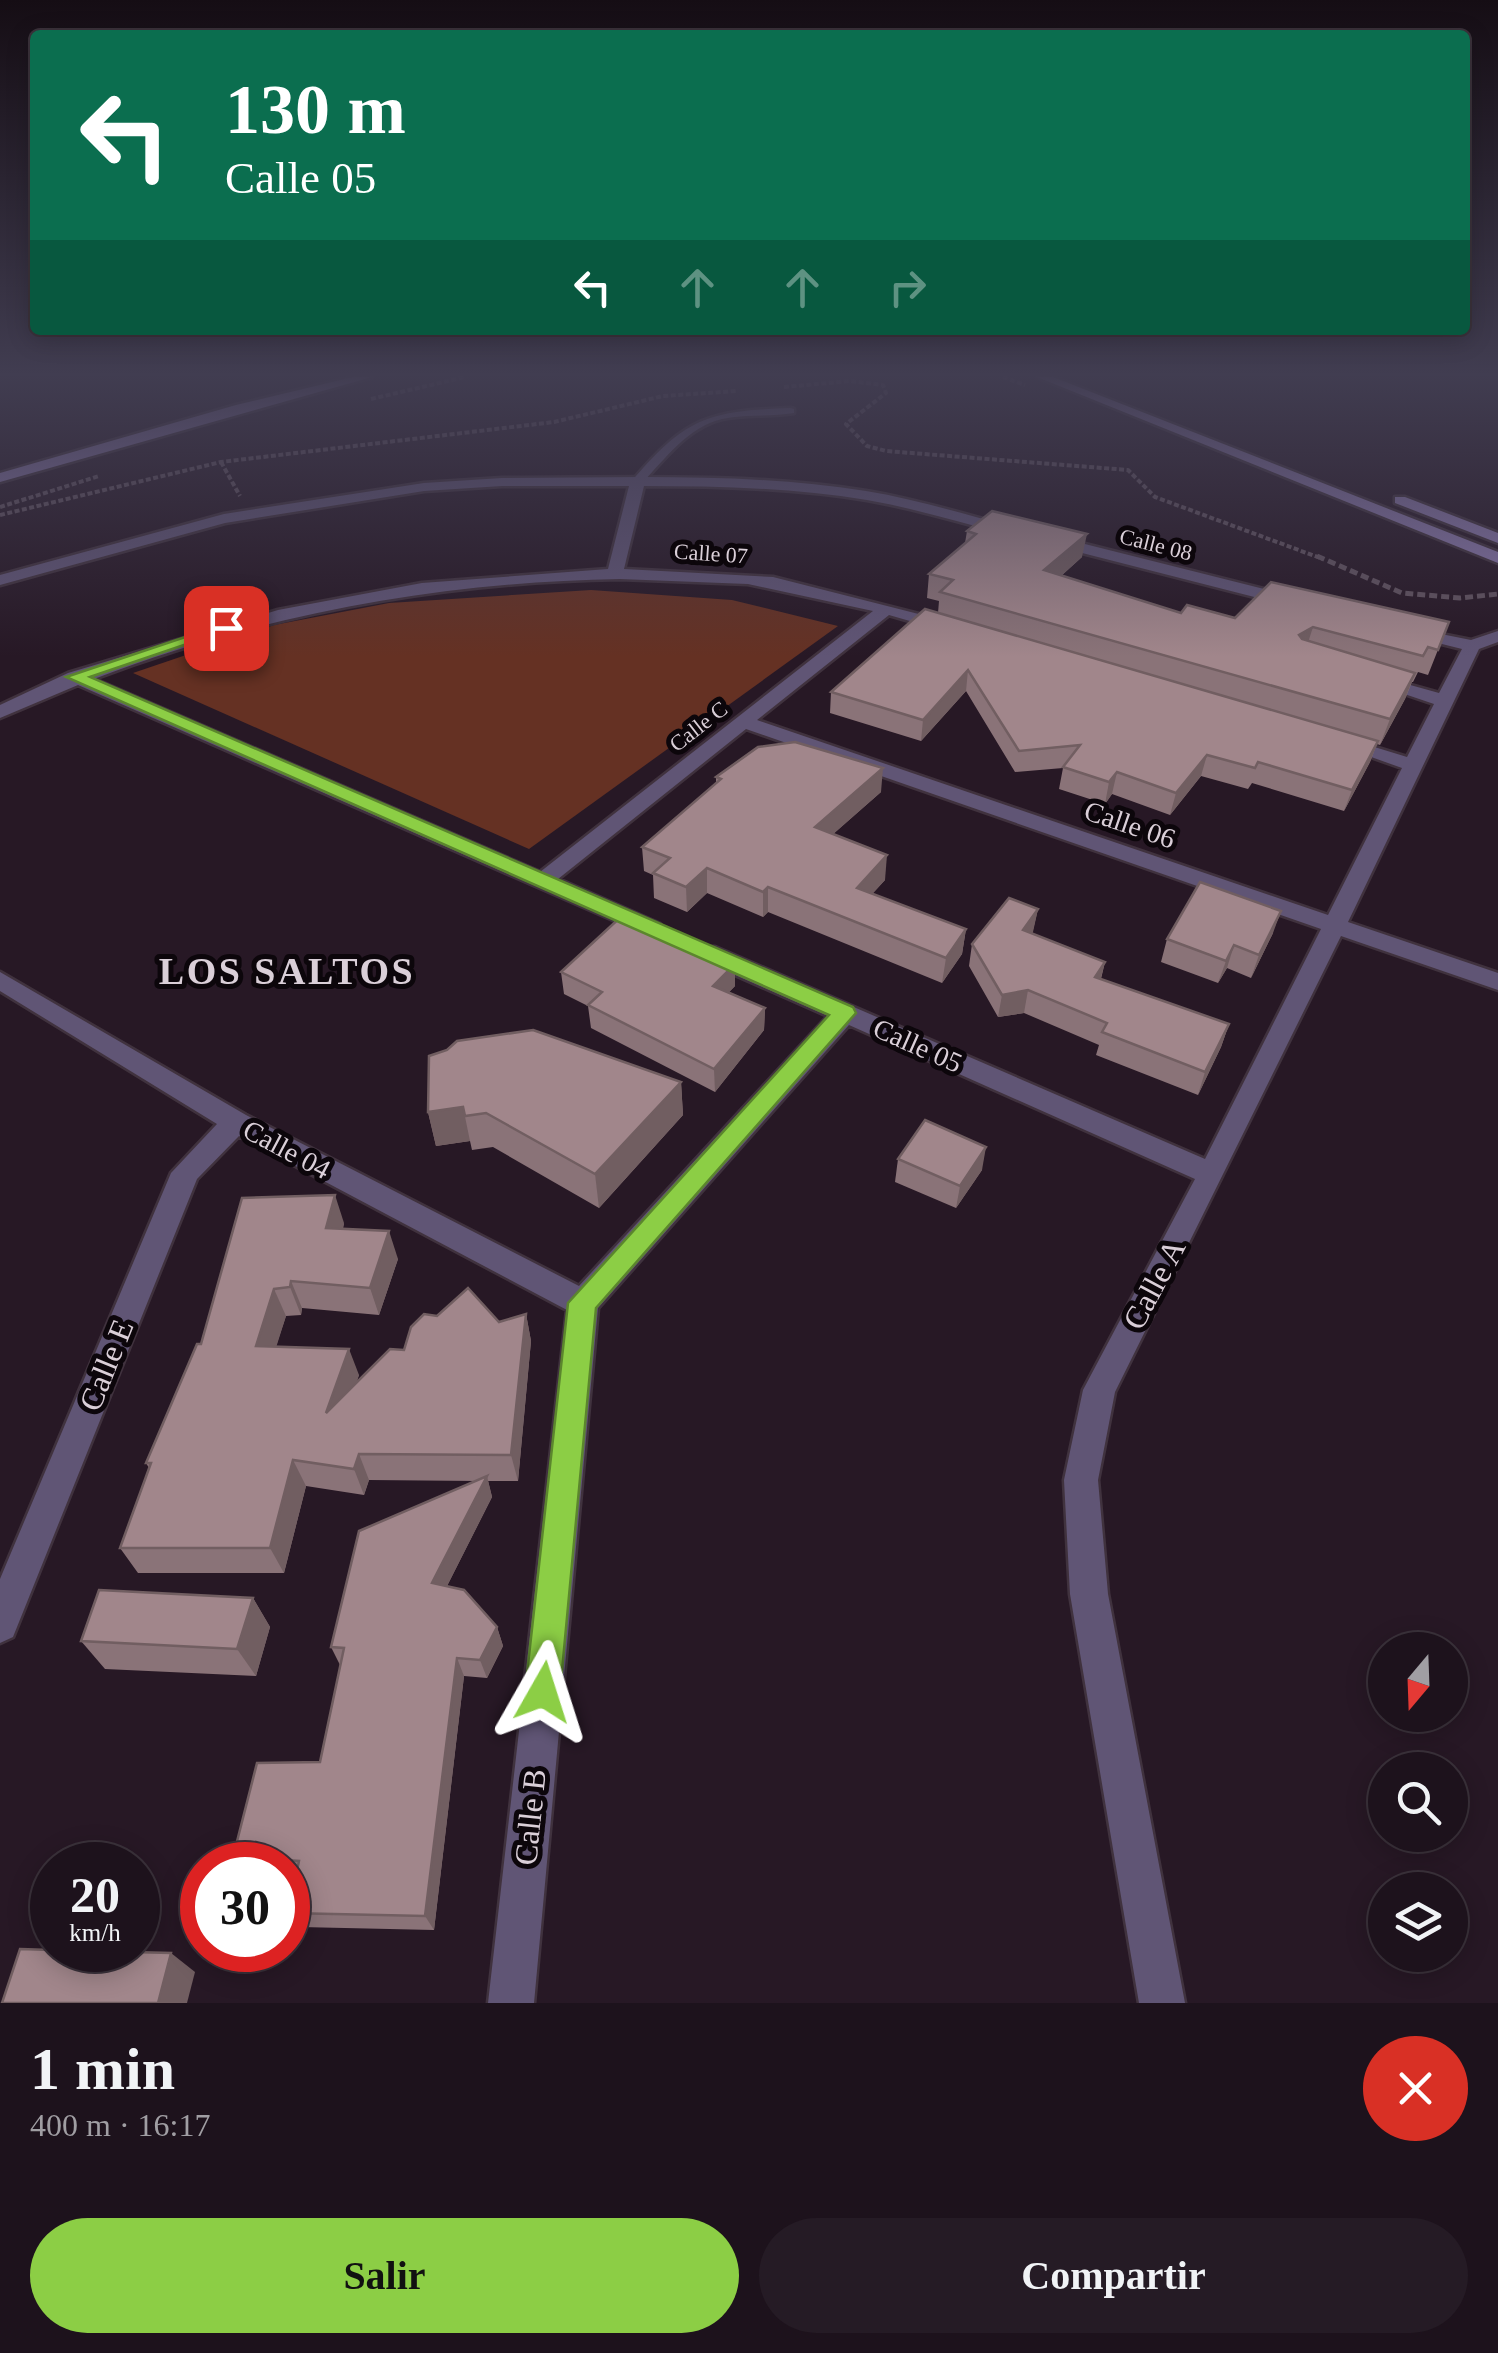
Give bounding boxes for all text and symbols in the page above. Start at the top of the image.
icon: left [60,70,190,200]
text: 130 m [225,71,406,148]
text: Calle 05 [225,153,376,203]
icon: left [565,260,620,315]
icon: ahead [670,260,725,315]
icon: ahead [775,260,830,315]
icon: right [880,260,935,315]
street label: Calle 08 [1117,523,1195,566]
street label: Calle 07 [673,538,749,569]
pin [184,586,269,671]
icon: arrive [199,601,254,656]
street label: Calle C [664,696,732,757]
street label: Calle 06 [1080,795,1179,854]
district label: LOS SALTOS [159,950,415,992]
street label: Calle 05 [869,1012,967,1079]
street label: Calle 04 [238,1114,336,1185]
street label: Calle A [1115,1233,1193,1335]
street label: Calle E [72,1314,140,1416]
north arrow [1368,1632,1468,1732]
map controls [1368,1632,1468,1972]
position arrow [491,1640,595,1744]
button: search [1368,1752,1468,1852]
street label: Calle B [507,1767,553,1867]
speed limit sign: 30 [180,1842,310,1972]
text: 20 [70,1867,120,1923]
button: layers [1368,1872,1468,1972]
text: km/h [69,1919,121,1946]
text: 1 min [30,2036,175,2102]
button: close [1363,2036,1468,2141]
text: 400 m · 16:17 [30,2107,210,2143]
button: Salir [30,2218,739,2333]
button: Compartir [759,2218,1468,2333]

